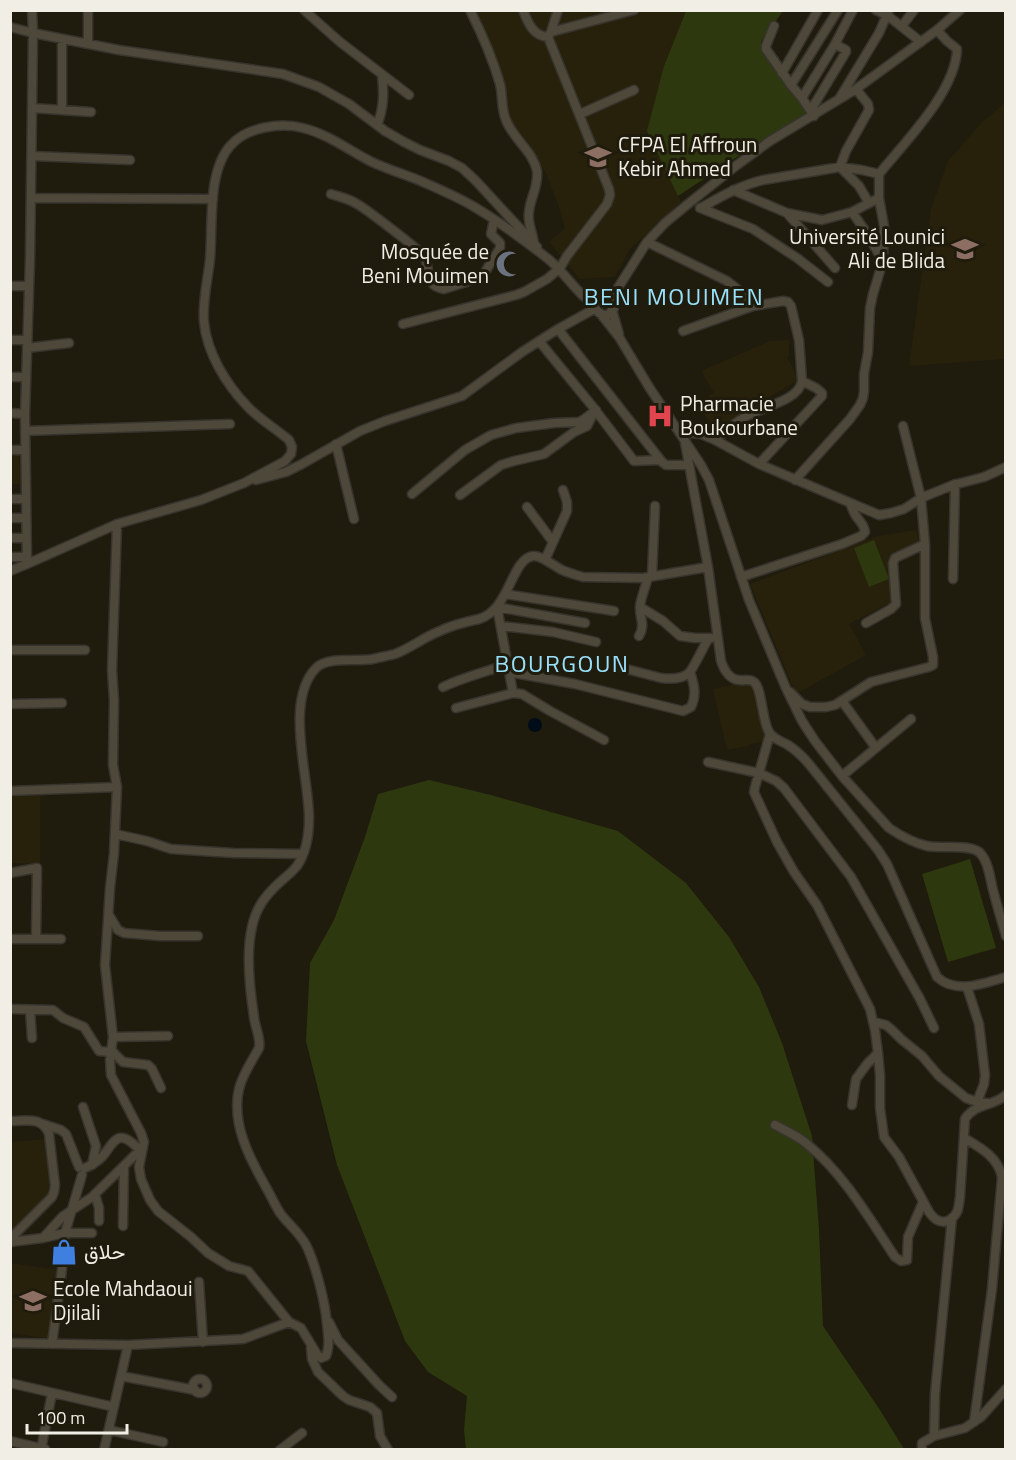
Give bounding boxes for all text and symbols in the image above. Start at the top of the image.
place label: CFPA El Affroun Kebir Ahmed [618,128,757,184]
school or university icon: CFPA El Affroun Kebir Ahmed [583,142,613,172]
place label: Université Lounici Ali de Blida [789,220,945,276]
school or university icon: Université Lounici Ali de Blida [950,234,980,264]
place label: Mosquée de Beni Mouimen [361,235,489,291]
mosque icon: Mosquée de Beni Mouimen [494,249,524,279]
district label: BENI MOUIMEN [584,278,764,314]
place label: Pharmacie Boukourbane [680,387,798,443]
hospital icon: Pharmacie Boukourbane [645,401,675,431]
district label: BOURGOUN [494,645,630,681]
place label: حلاق [84,1235,125,1267]
shop icon: حلاق [49,1237,79,1267]
place label: Ecole Mahdaoui Djilali [53,1272,193,1328]
school or university icon: Ecole Mahdaoui Djilali [18,1286,48,1316]
scale bar [27,1397,128,1435]
text: 100 m [36,1404,85,1431]

